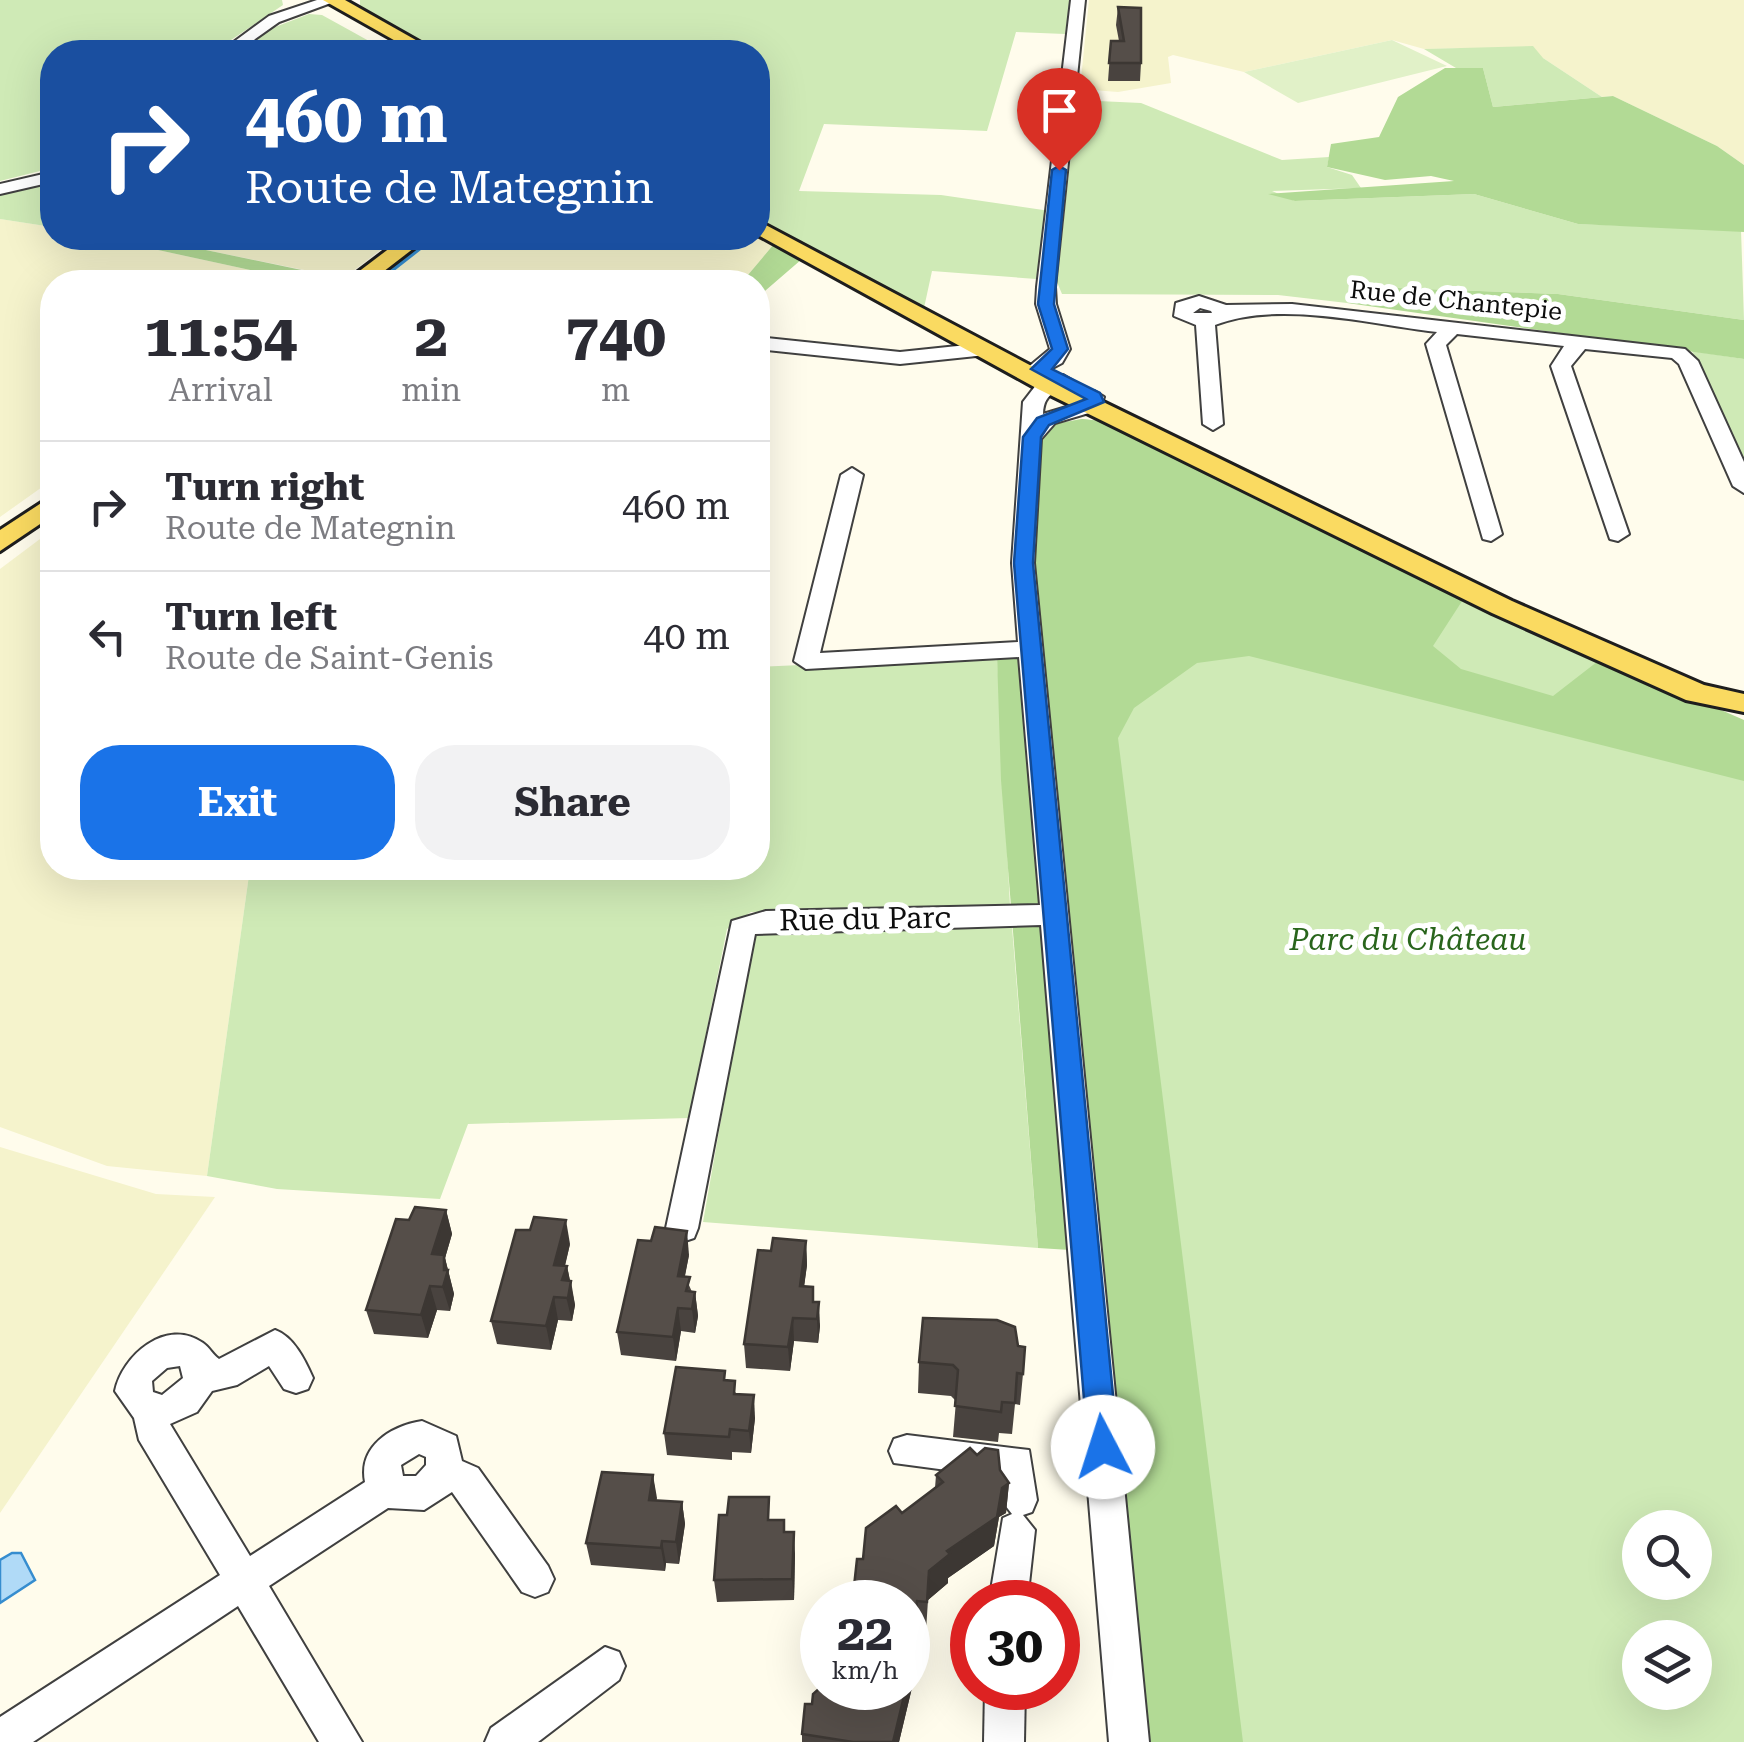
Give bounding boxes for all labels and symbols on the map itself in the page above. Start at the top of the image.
pin [1017,68,1102,171]
street label: Rue de Chantepie [1348,275,1563,326]
street label: Rue du Parc [779,900,951,937]
park label: Parc du Château [1288,922,1527,957]
position arrow [1051,1395,1155,1499]
speed limit sign: 30 [950,1580,1080,1710]

